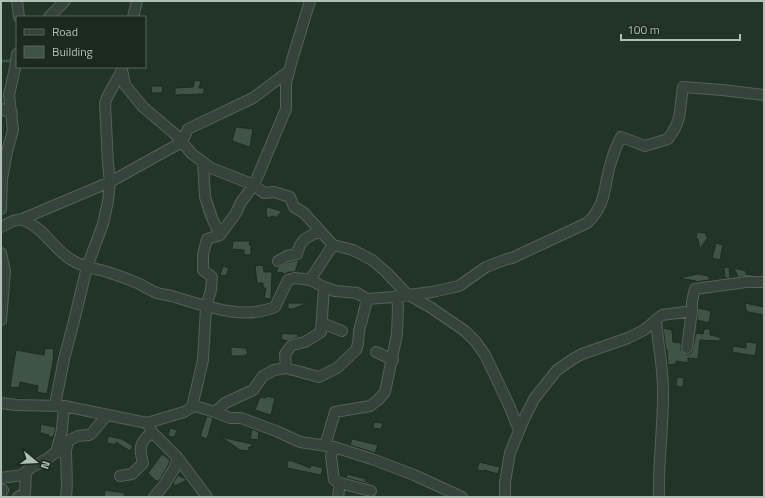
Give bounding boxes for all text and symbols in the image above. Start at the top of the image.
legend [16,16,146,68]
scale bar [621,16,740,42]
text: 100 m [627,20,660,39]
text: Road [52,22,78,41]
text: Building [52,42,93,61]
north arrow [16,442,56,482]
text: N [37,459,54,471]

